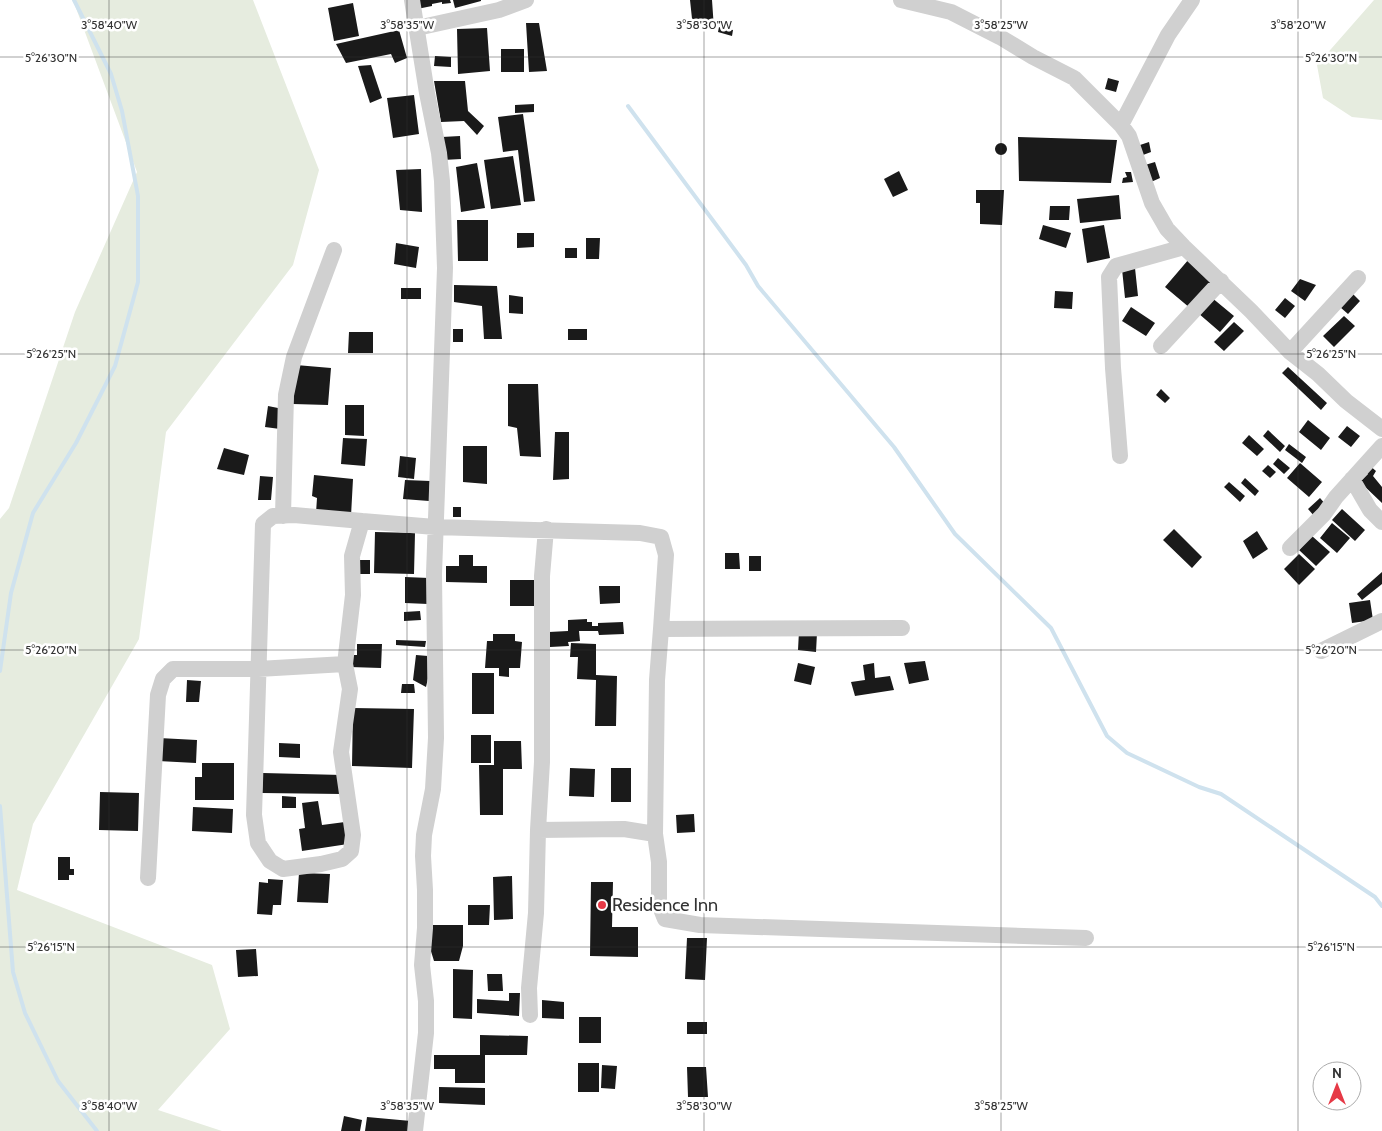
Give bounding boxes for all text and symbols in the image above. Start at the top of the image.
text: 3°58'40"W [81,17,138,32]
text: 3°58'35"W [380,17,435,32]
text: 3°58'30"W [676,17,733,32]
text: 3°58'25"W [974,17,1029,32]
text: 3°58'20"W [1270,17,1326,32]
text: 5°26'30"N [25,50,77,65]
text: 5°26'30"N [1305,50,1357,65]
text: 5°26'25"N [26,346,76,361]
text: 5°26'25"N [1306,346,1356,361]
text: 5°26'20"N [25,642,77,657]
text: 5°26'20"N [1305,642,1357,657]
place label: Residence Inn [612,894,718,916]
marker: Residence Inn [596,899,608,911]
text: 5°26'15"N [27,939,75,954]
text: 5°26'15"N [1307,939,1355,954]
north arrow [1312,1061,1362,1111]
text: N [1332,1064,1342,1082]
text: 3°58'40"W [81,1098,138,1113]
text: 3°58'35"W [380,1098,435,1113]
text: 3°58'30"W [676,1098,733,1113]
text: 3°58'25"W [974,1098,1029,1113]

